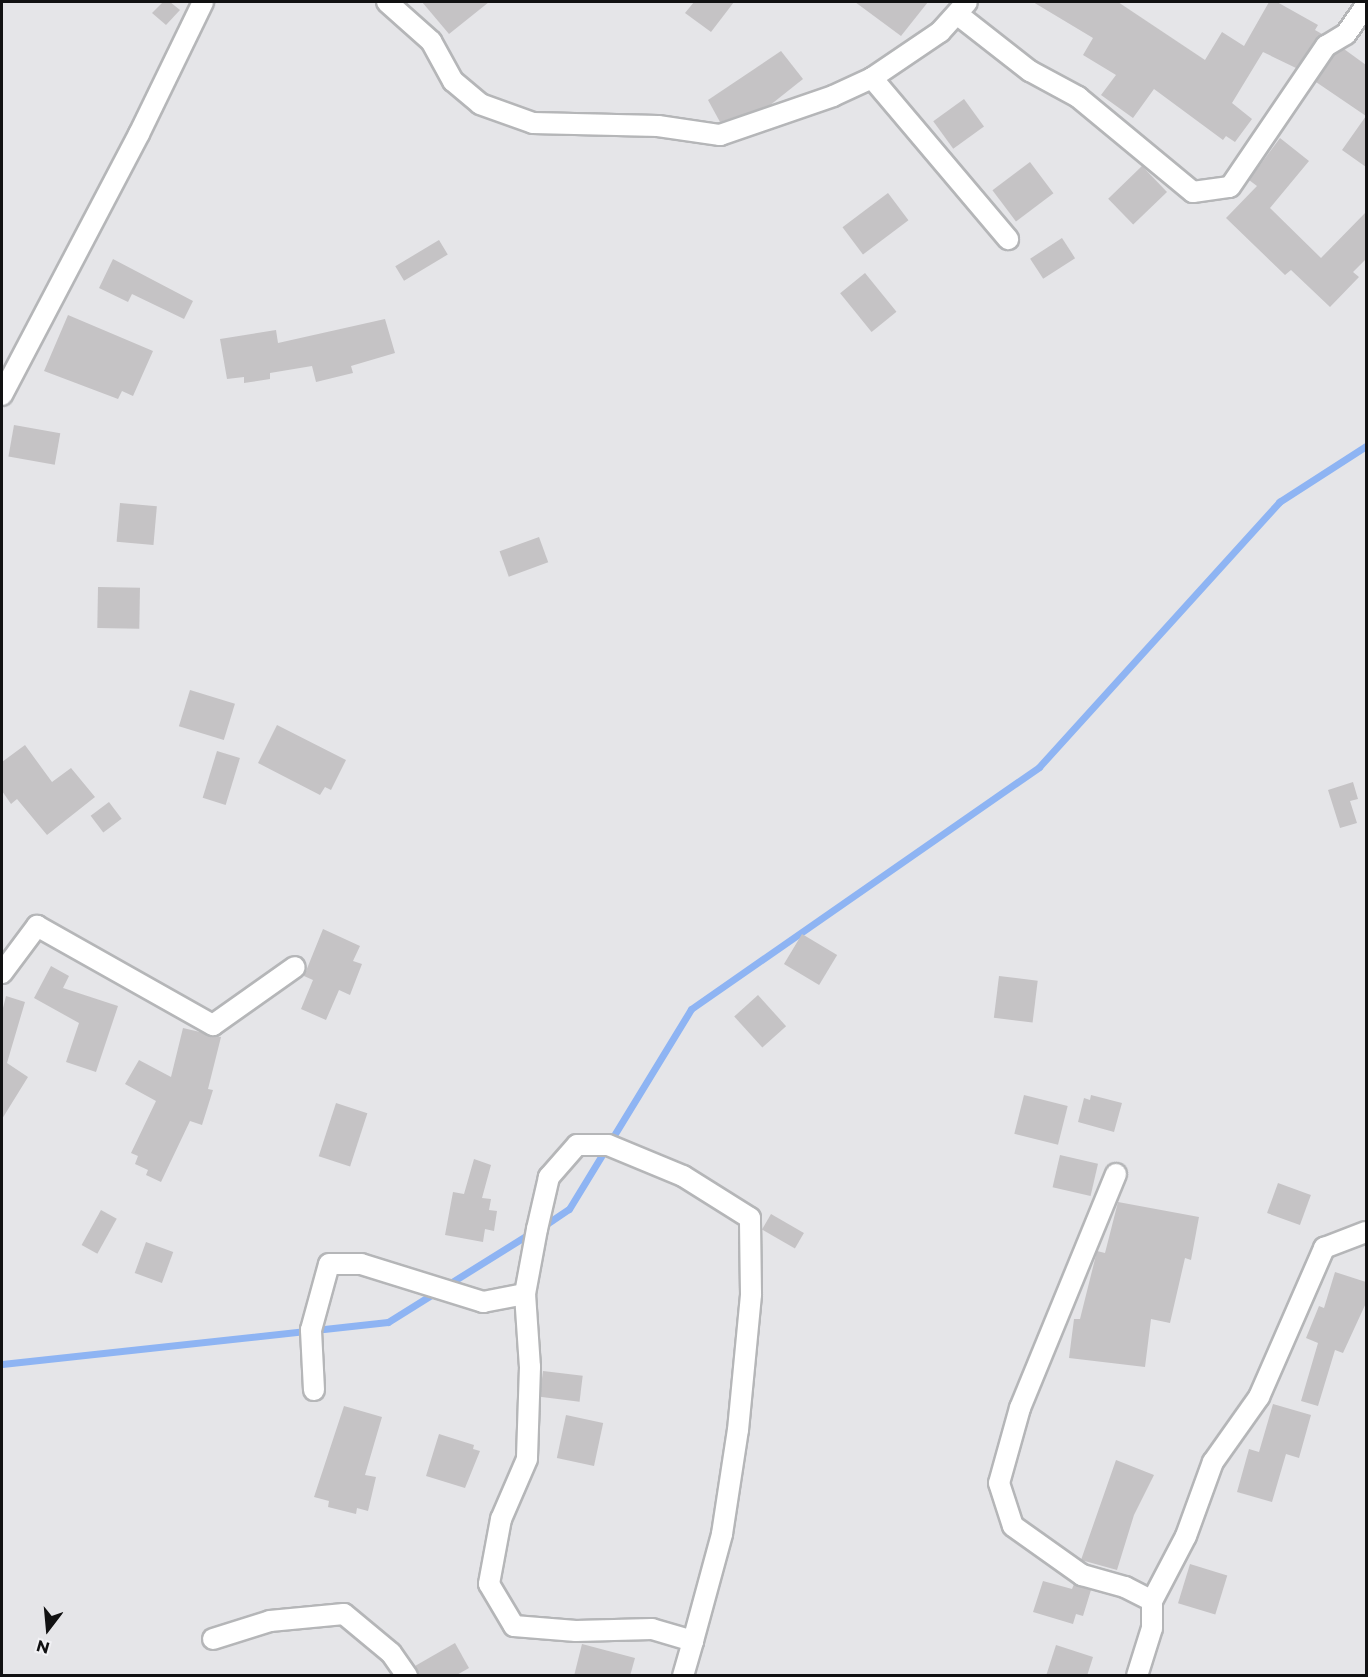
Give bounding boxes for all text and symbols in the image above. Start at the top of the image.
north arrow [18,1599,78,1659]
text: N [34,1636,52,1658]

